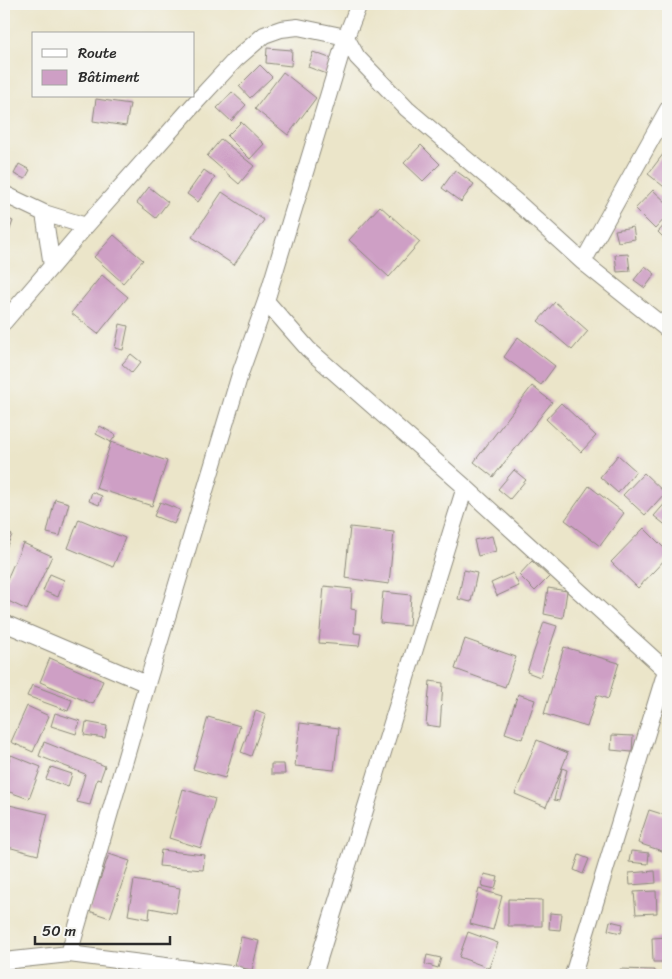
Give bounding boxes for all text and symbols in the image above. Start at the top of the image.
legend [32,32,195,98]
text: Route [78,40,117,66]
text: Bâtiment [78,64,140,90]
scale bar [35,914,170,946]
text: 50 m [42,918,77,944]

